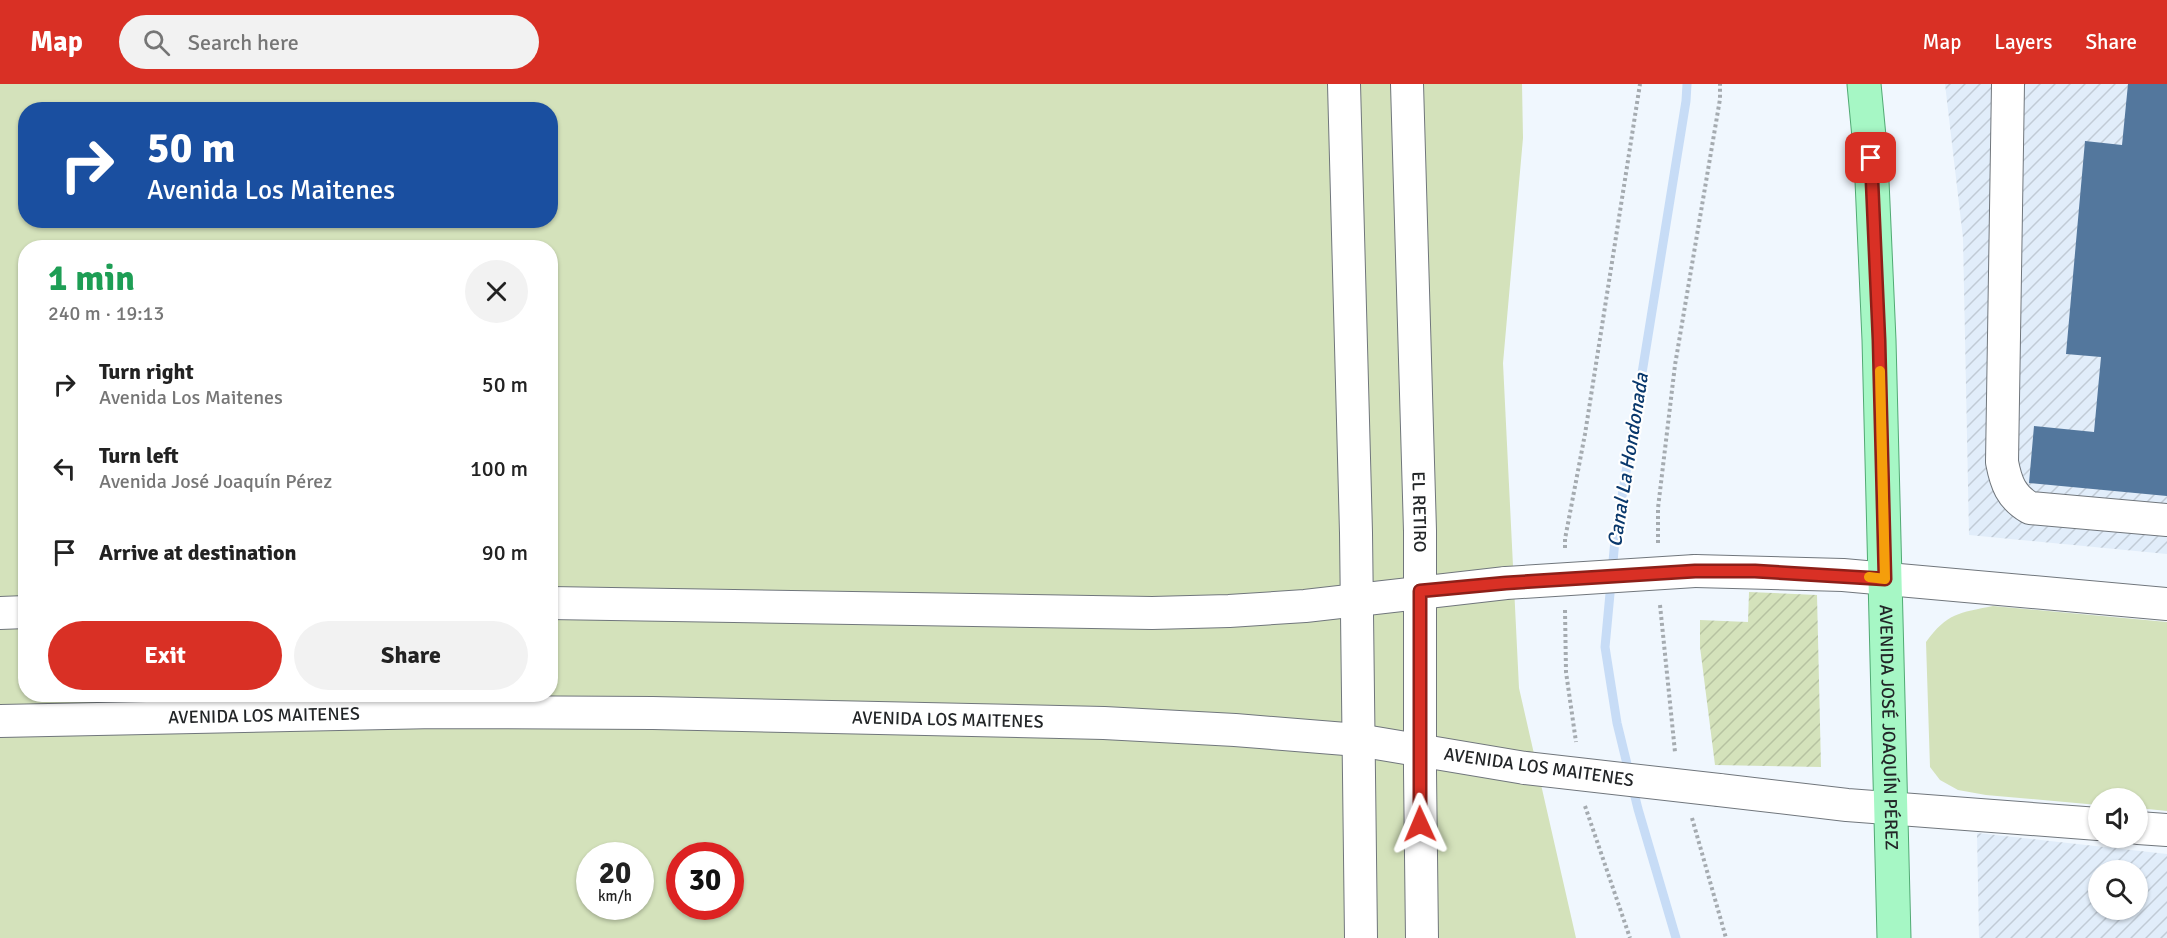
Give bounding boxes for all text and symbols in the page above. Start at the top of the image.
search box [119,15,539,69]
text: Map [30,25,83,59]
icon: search [140,26,173,59]
text: Search here [188,29,299,56]
text: Map [1923,29,1961,55]
text: Layers [1994,29,2052,55]
text: Share [2085,29,2137,55]
text: 50 m [147,123,236,174]
icon: right [48,126,126,204]
pin [1845,132,1896,183]
icon: arrive [1854,141,1887,174]
text: Avenida Los Maitenes [147,174,395,207]
text: 1 min [48,256,135,301]
button: close [465,260,528,323]
text: 240 m · 19:13 [48,301,164,326]
text: Turn right [99,358,194,385]
icon: right [48,368,81,401]
water label: Canal La Hondonada [1602,370,1654,549]
text: 50 m [482,371,528,398]
text: Avenida Los Maitenes [99,385,283,410]
text: Turn left [99,442,179,469]
icon: left [48,452,81,485]
text: 100 m [470,455,528,482]
text: Avenida José Joaquín Pérez [99,469,332,494]
street label: EL RETIRO [1407,471,1431,552]
icon: arrive [48,536,81,569]
text: Arrive at destination [99,539,296,566]
text: 90 m [482,539,528,566]
street label: AVENIDA JOSÉ JOAQUÍN PÉREZ [1875,604,1903,850]
button: Exit [48,621,282,690]
button: Share [294,621,528,690]
street label: AVENIDA LOS MAITENES [168,703,360,729]
street label: AVENIDA LOS MAITENES [852,706,1044,733]
street label: AVENIDA LOS MAITENES [1443,743,1635,791]
map controls [2088,788,2148,920]
button: sound [2088,788,2148,848]
position arrow [1388,792,1452,856]
speed limit sign: 30 [666,842,744,920]
text: 20 [599,855,631,892]
button: search [2088,860,2148,920]
text: km/h [598,887,632,905]

